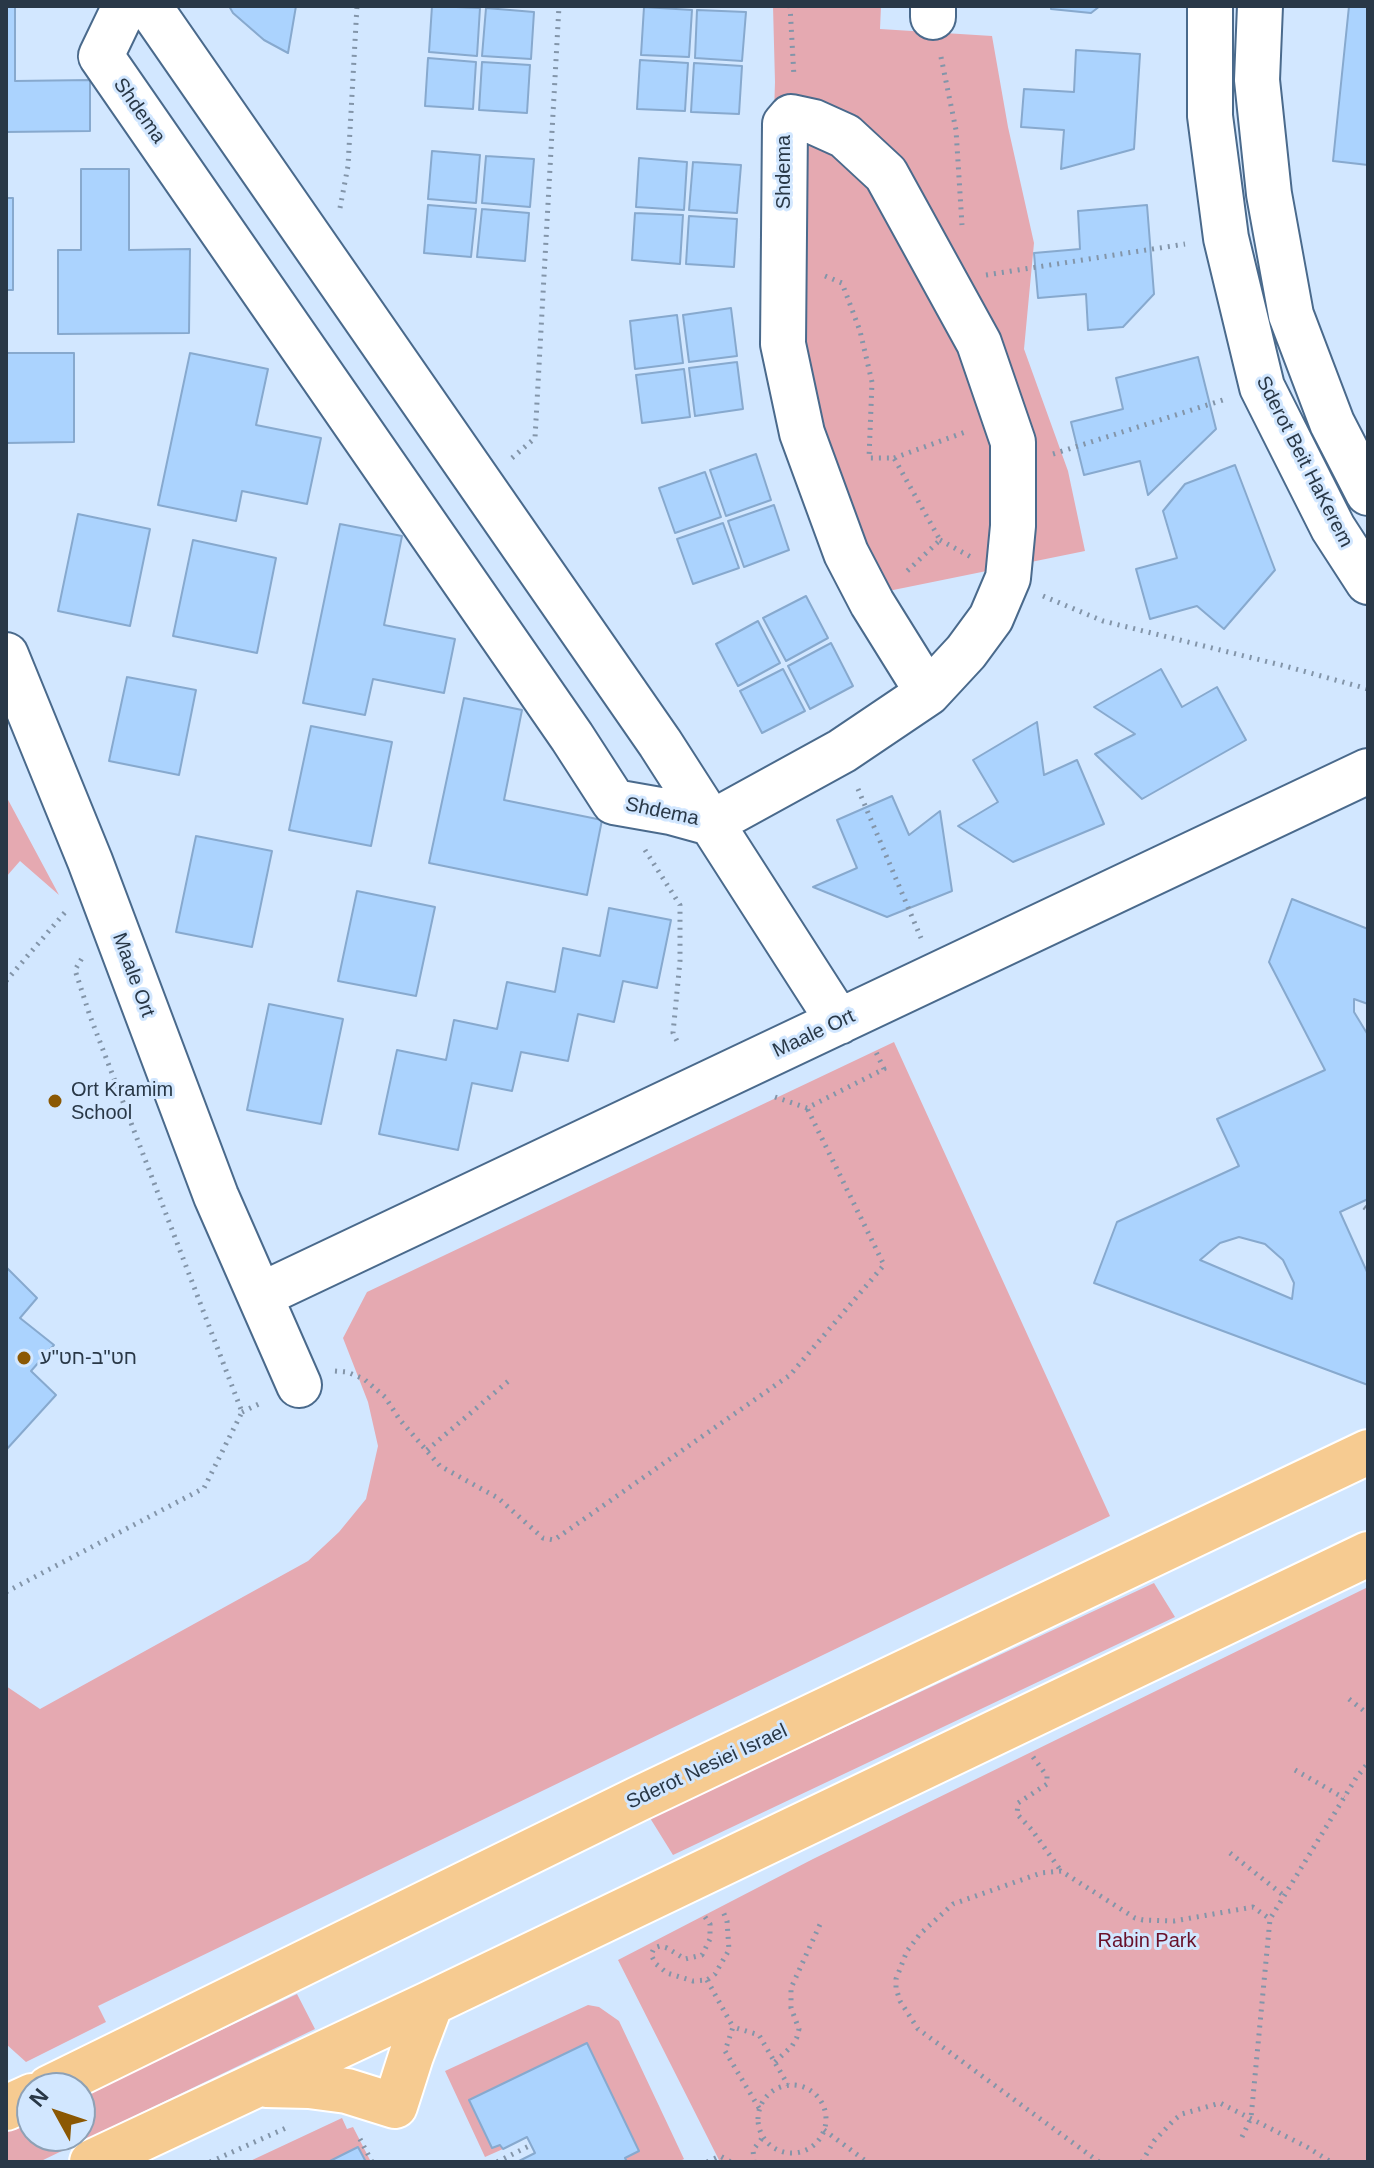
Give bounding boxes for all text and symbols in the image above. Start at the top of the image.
street label: Shdema [108,74,170,148]
street label: Shdema [772,135,796,209]
street label: Sderot Beit HaKerem [1250,372,1358,552]
street label: Shdema [623,793,701,831]
street label: Maale Ort [107,930,159,1020]
street label: Maale Ort [769,1005,859,1063]
place label: Ort Kramim School [71,1078,173,1125]
marker: Ort Kramim School [46,1092,64,1110]
place label: חט"ב-חט"ע [40,1346,137,1370]
marker: חט"ב-חט"ע [15,1349,33,1367]
street label: Sderot Nesiei Israel [623,1719,791,1815]
park label: Rabin Park [1098,1929,1196,1953]
north arrow [16,2072,96,2152]
text: N [24,2083,53,2112]

